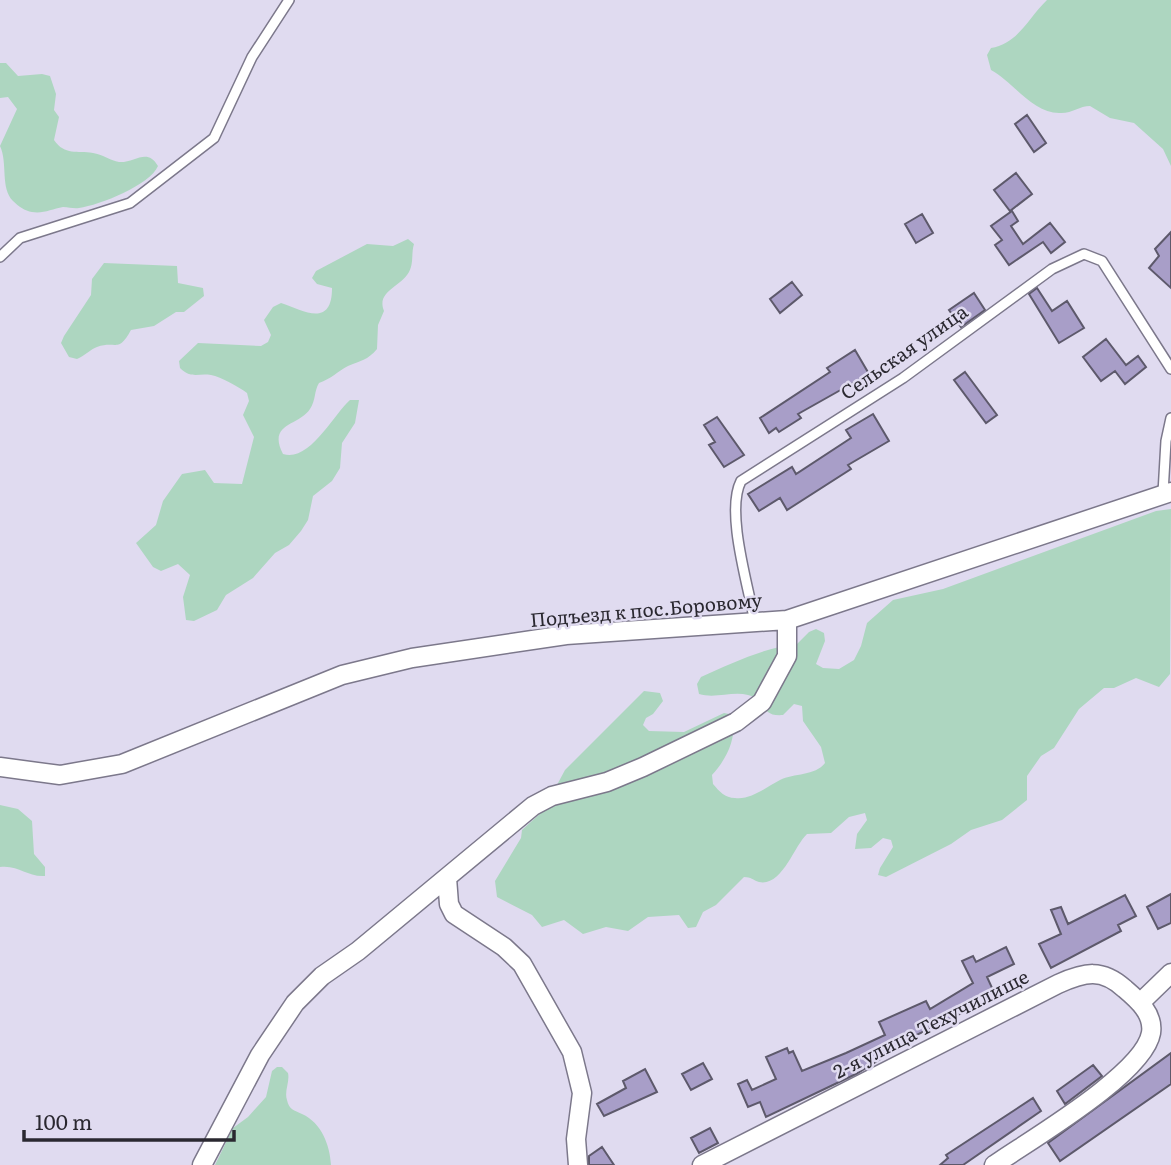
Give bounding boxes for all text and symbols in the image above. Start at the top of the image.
street label: Сельская улица [834,296,973,406]
street label: Подъезд к пос.Боровому [529,585,763,633]
street label: 2-я улица Техучилище [828,962,1033,1085]
scale bar [24,1098,234,1142]
text: 100 m [35,1105,92,1136]

